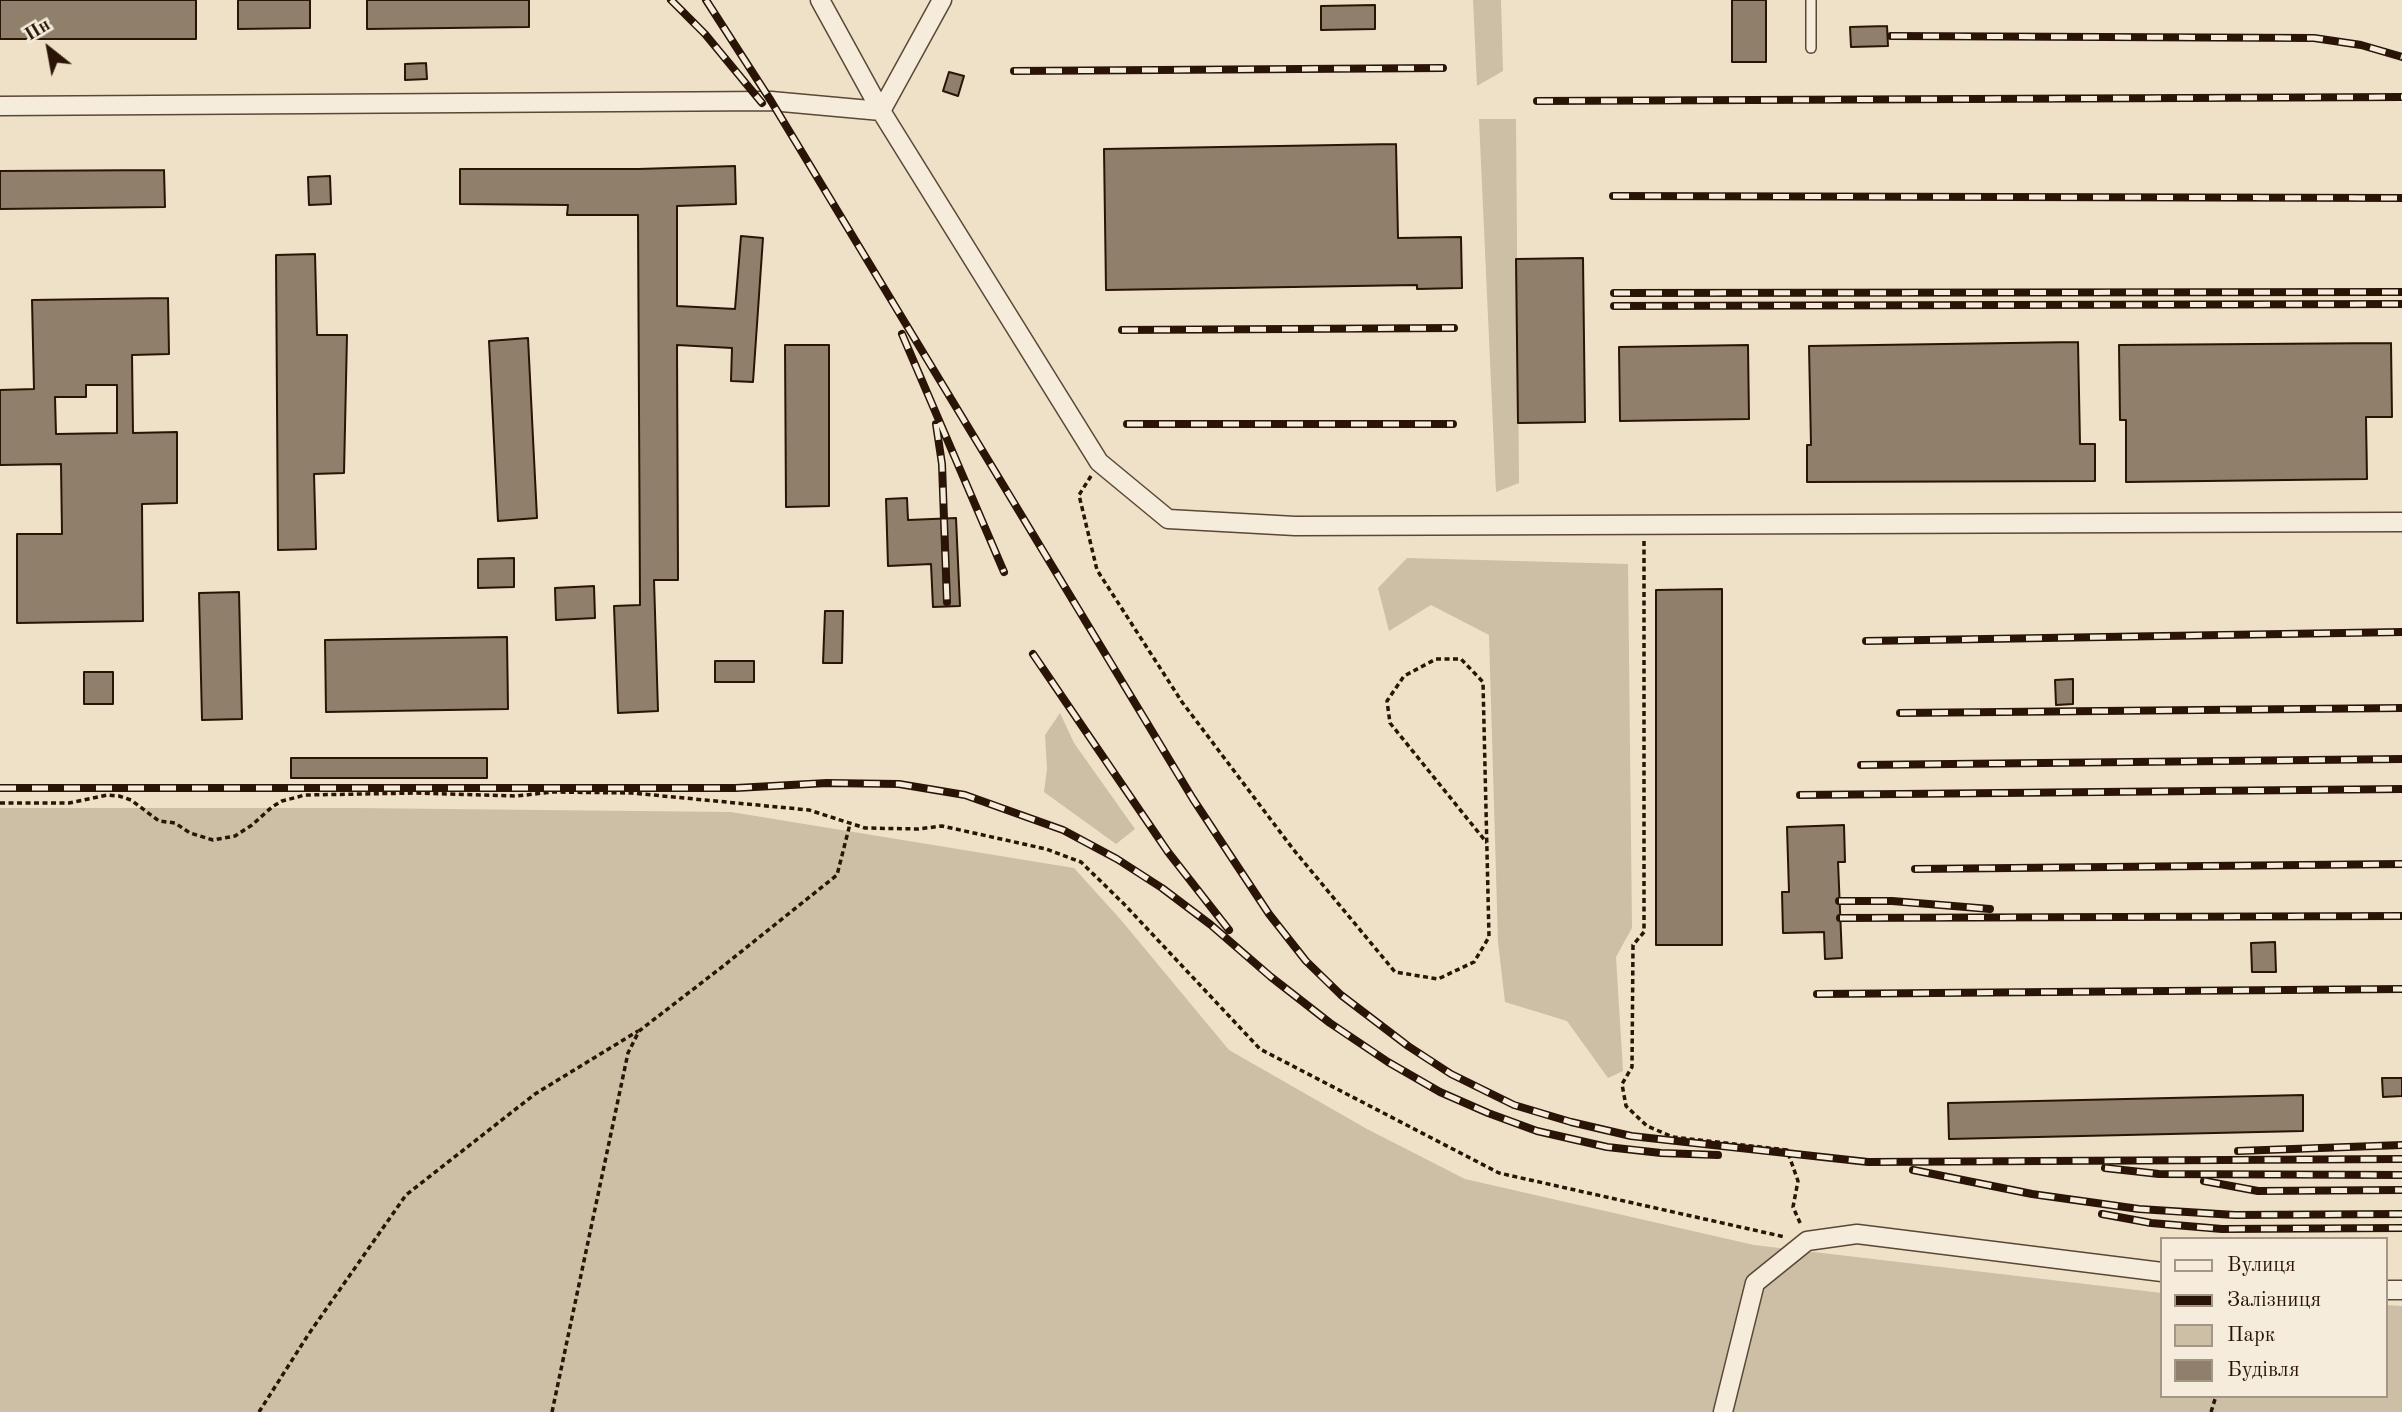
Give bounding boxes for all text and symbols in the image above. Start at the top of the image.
north arrow [14,14,84,84]
text: Пн [22,16,54,45]
legend [2160,1237,2388,1398]
text: Вулиця [2227,1255,2296,1276]
text: Залізниця [2227,1290,2321,1311]
text: Парк [2227,1325,2275,1346]
text: Будівля [2227,1360,2300,1381]

